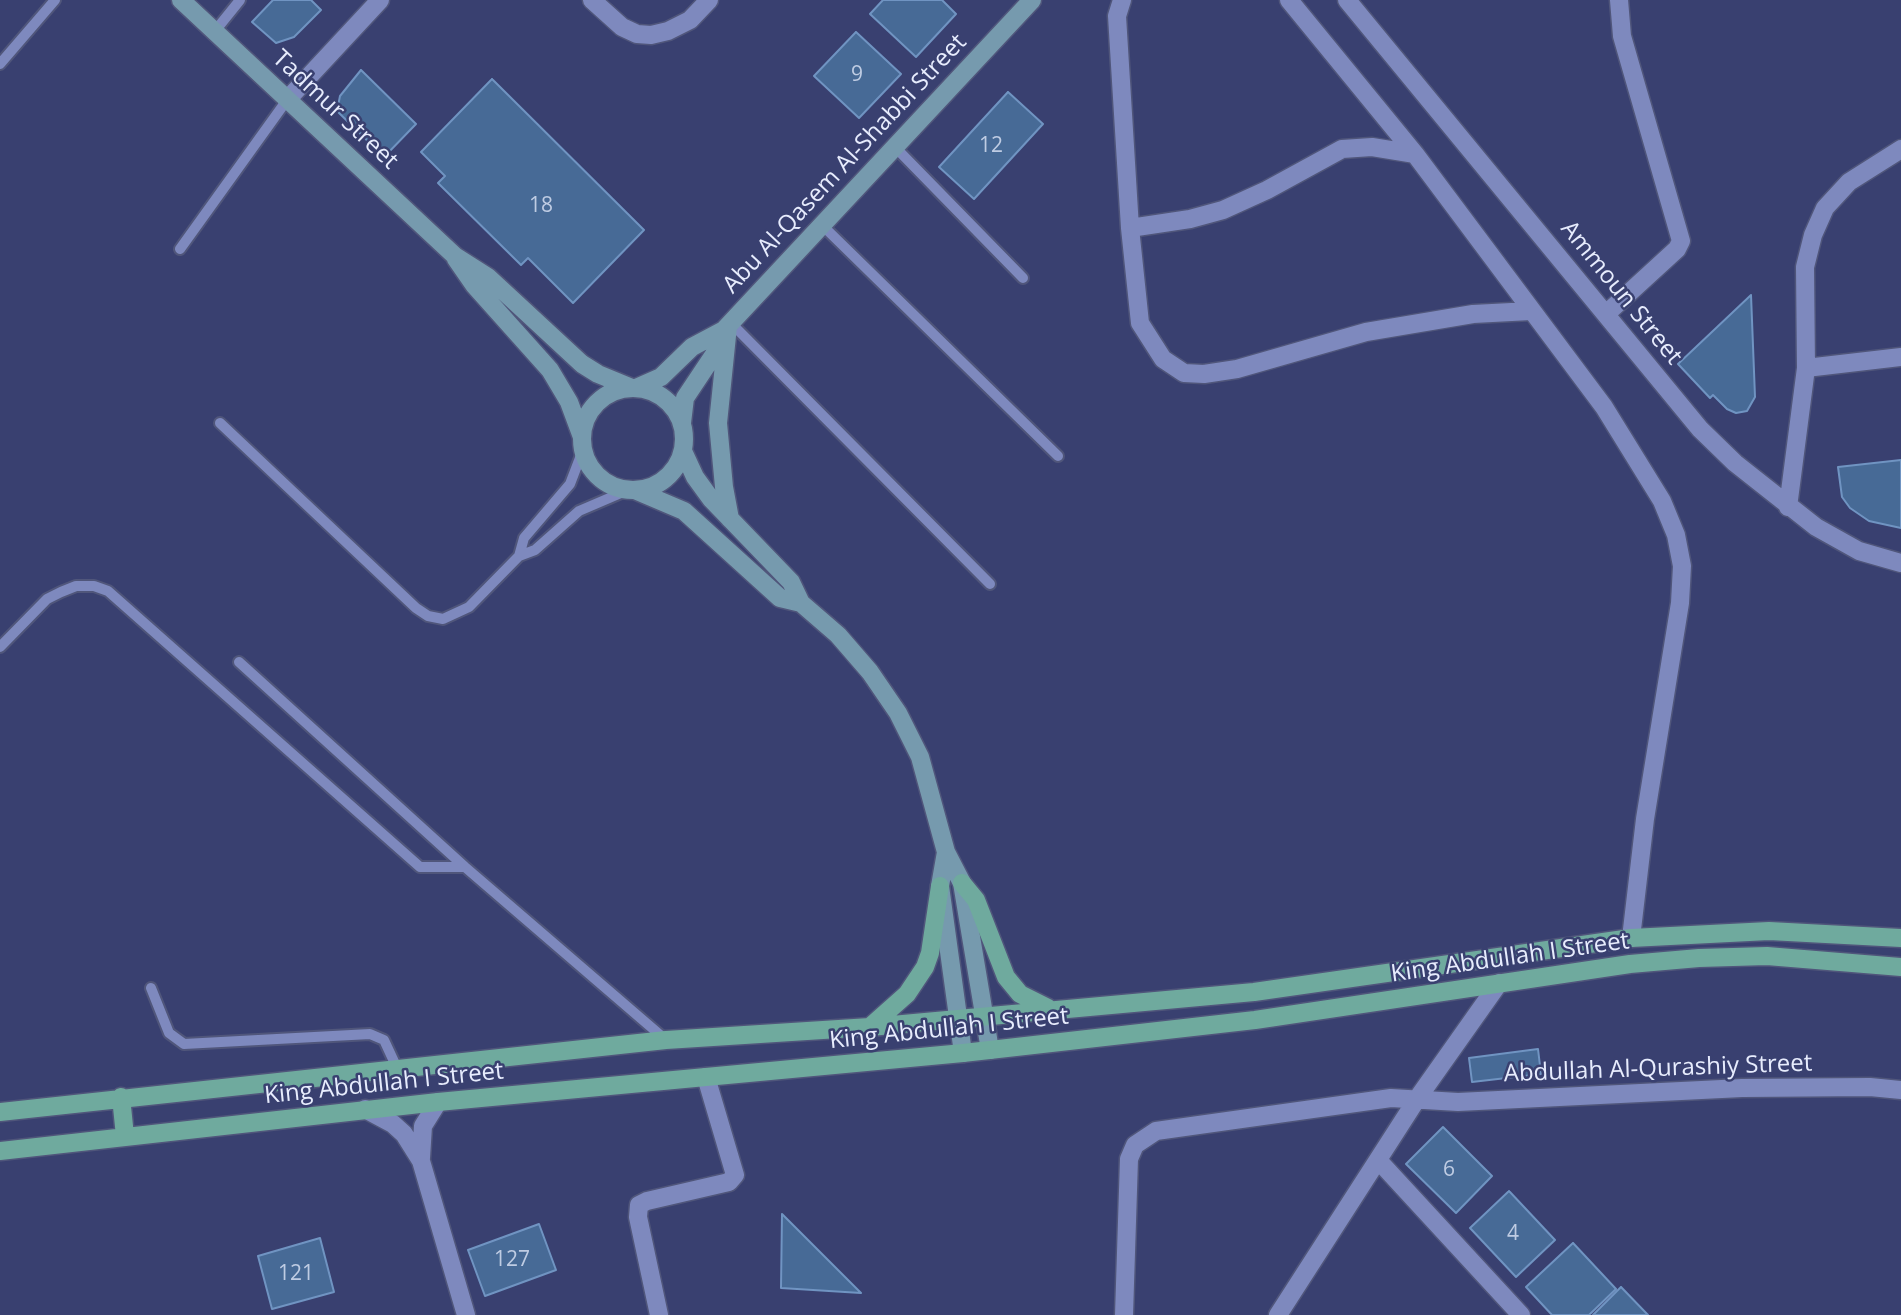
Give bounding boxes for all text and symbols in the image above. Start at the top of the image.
street label: Abu Al-Qasem Al-Shabbi Street [717,28,973,300]
street label: Tadmur Street [266,44,404,176]
house number: 9 [851,62,863,88]
house number: 12 [979,133,1003,159]
house number: 18 [529,193,553,219]
street label: Ammoun Street [1554,215,1688,371]
street label: King Abdullah I Street [1389,927,1631,989]
street label: King Abdullah I Street [828,1002,1070,1056]
street label: Abdullah Al-Qurashiy Street [1503,1049,1813,1089]
street label: King Abdullah I Street [263,1057,505,1111]
house number: 6 [1443,1157,1455,1183]
house number: 4 [1507,1221,1519,1247]
house number: 127 [494,1247,530,1273]
house number: 121 [278,1261,314,1287]

